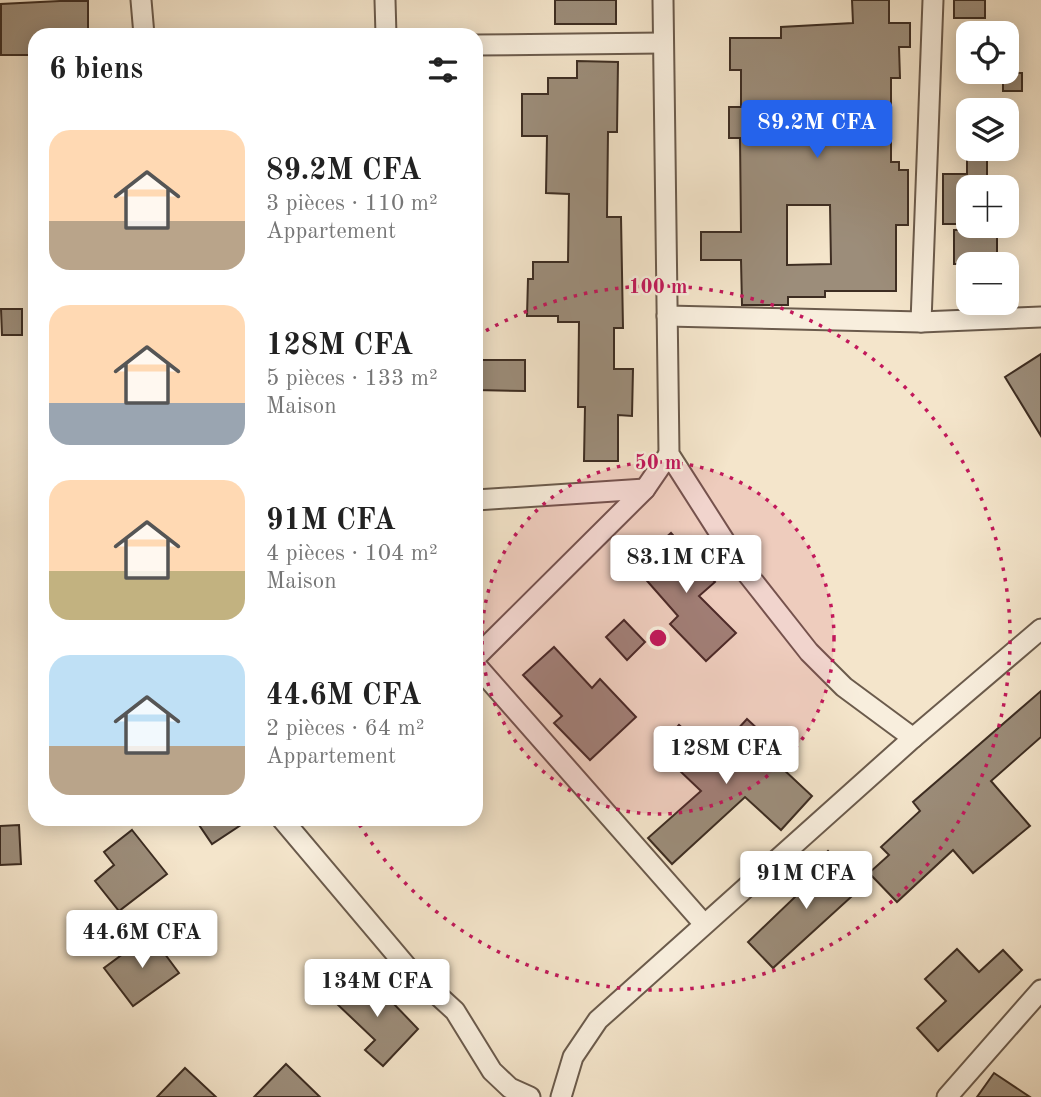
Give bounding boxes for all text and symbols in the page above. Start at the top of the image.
map controls [956,21,1019,315]
button: locate [956,21,1019,84]
icon: filters [424,51,462,89]
text: 6 biens [49,55,143,85]
button: layers [956,98,1019,161]
pin: 89.2M CFA [737,100,897,160]
text: 89.2M CFA [757,111,877,134]
text: 89.2M CFA [266,156,422,186]
icon: home [105,158,189,242]
button: + [956,175,1019,238]
text: 3 pièces · 110 m² [266,192,438,215]
text: Appartement [266,220,396,243]
button: − [956,252,1019,315]
text: 100 m [628,277,688,298]
text: 128M CFA [266,331,413,361]
icon: home [105,333,189,417]
text: 5 pièces · 133 m² [266,367,438,390]
text: Maison [266,395,337,418]
text: 50 m [634,453,682,474]
text: 91M CFA [266,506,396,536]
icon: home [105,508,189,592]
pin: 83.1M CFA [606,536,766,595]
text: 4 pièces · 104 m² [266,542,438,565]
text: 83.1M CFA [626,546,746,569]
text: Maison [266,570,337,593]
centre of rings [646,626,670,650]
text: 44.6M CFA [266,681,422,711]
icon: home [105,683,189,767]
text: 2 pièces · 64 m² [266,717,425,740]
pin: 128M CFA [654,726,798,786]
text: 128M CFA [670,737,782,760]
text: Appartement [266,745,396,768]
pin: 91M CFA [741,852,871,911]
text: 91M CFA [756,862,856,885]
pin: 44.6M CFA [62,911,222,970]
text: 44.6M CFA [82,921,202,944]
pin: 134M CFA [305,960,449,1019]
text: 134M CFA [321,970,433,993]

